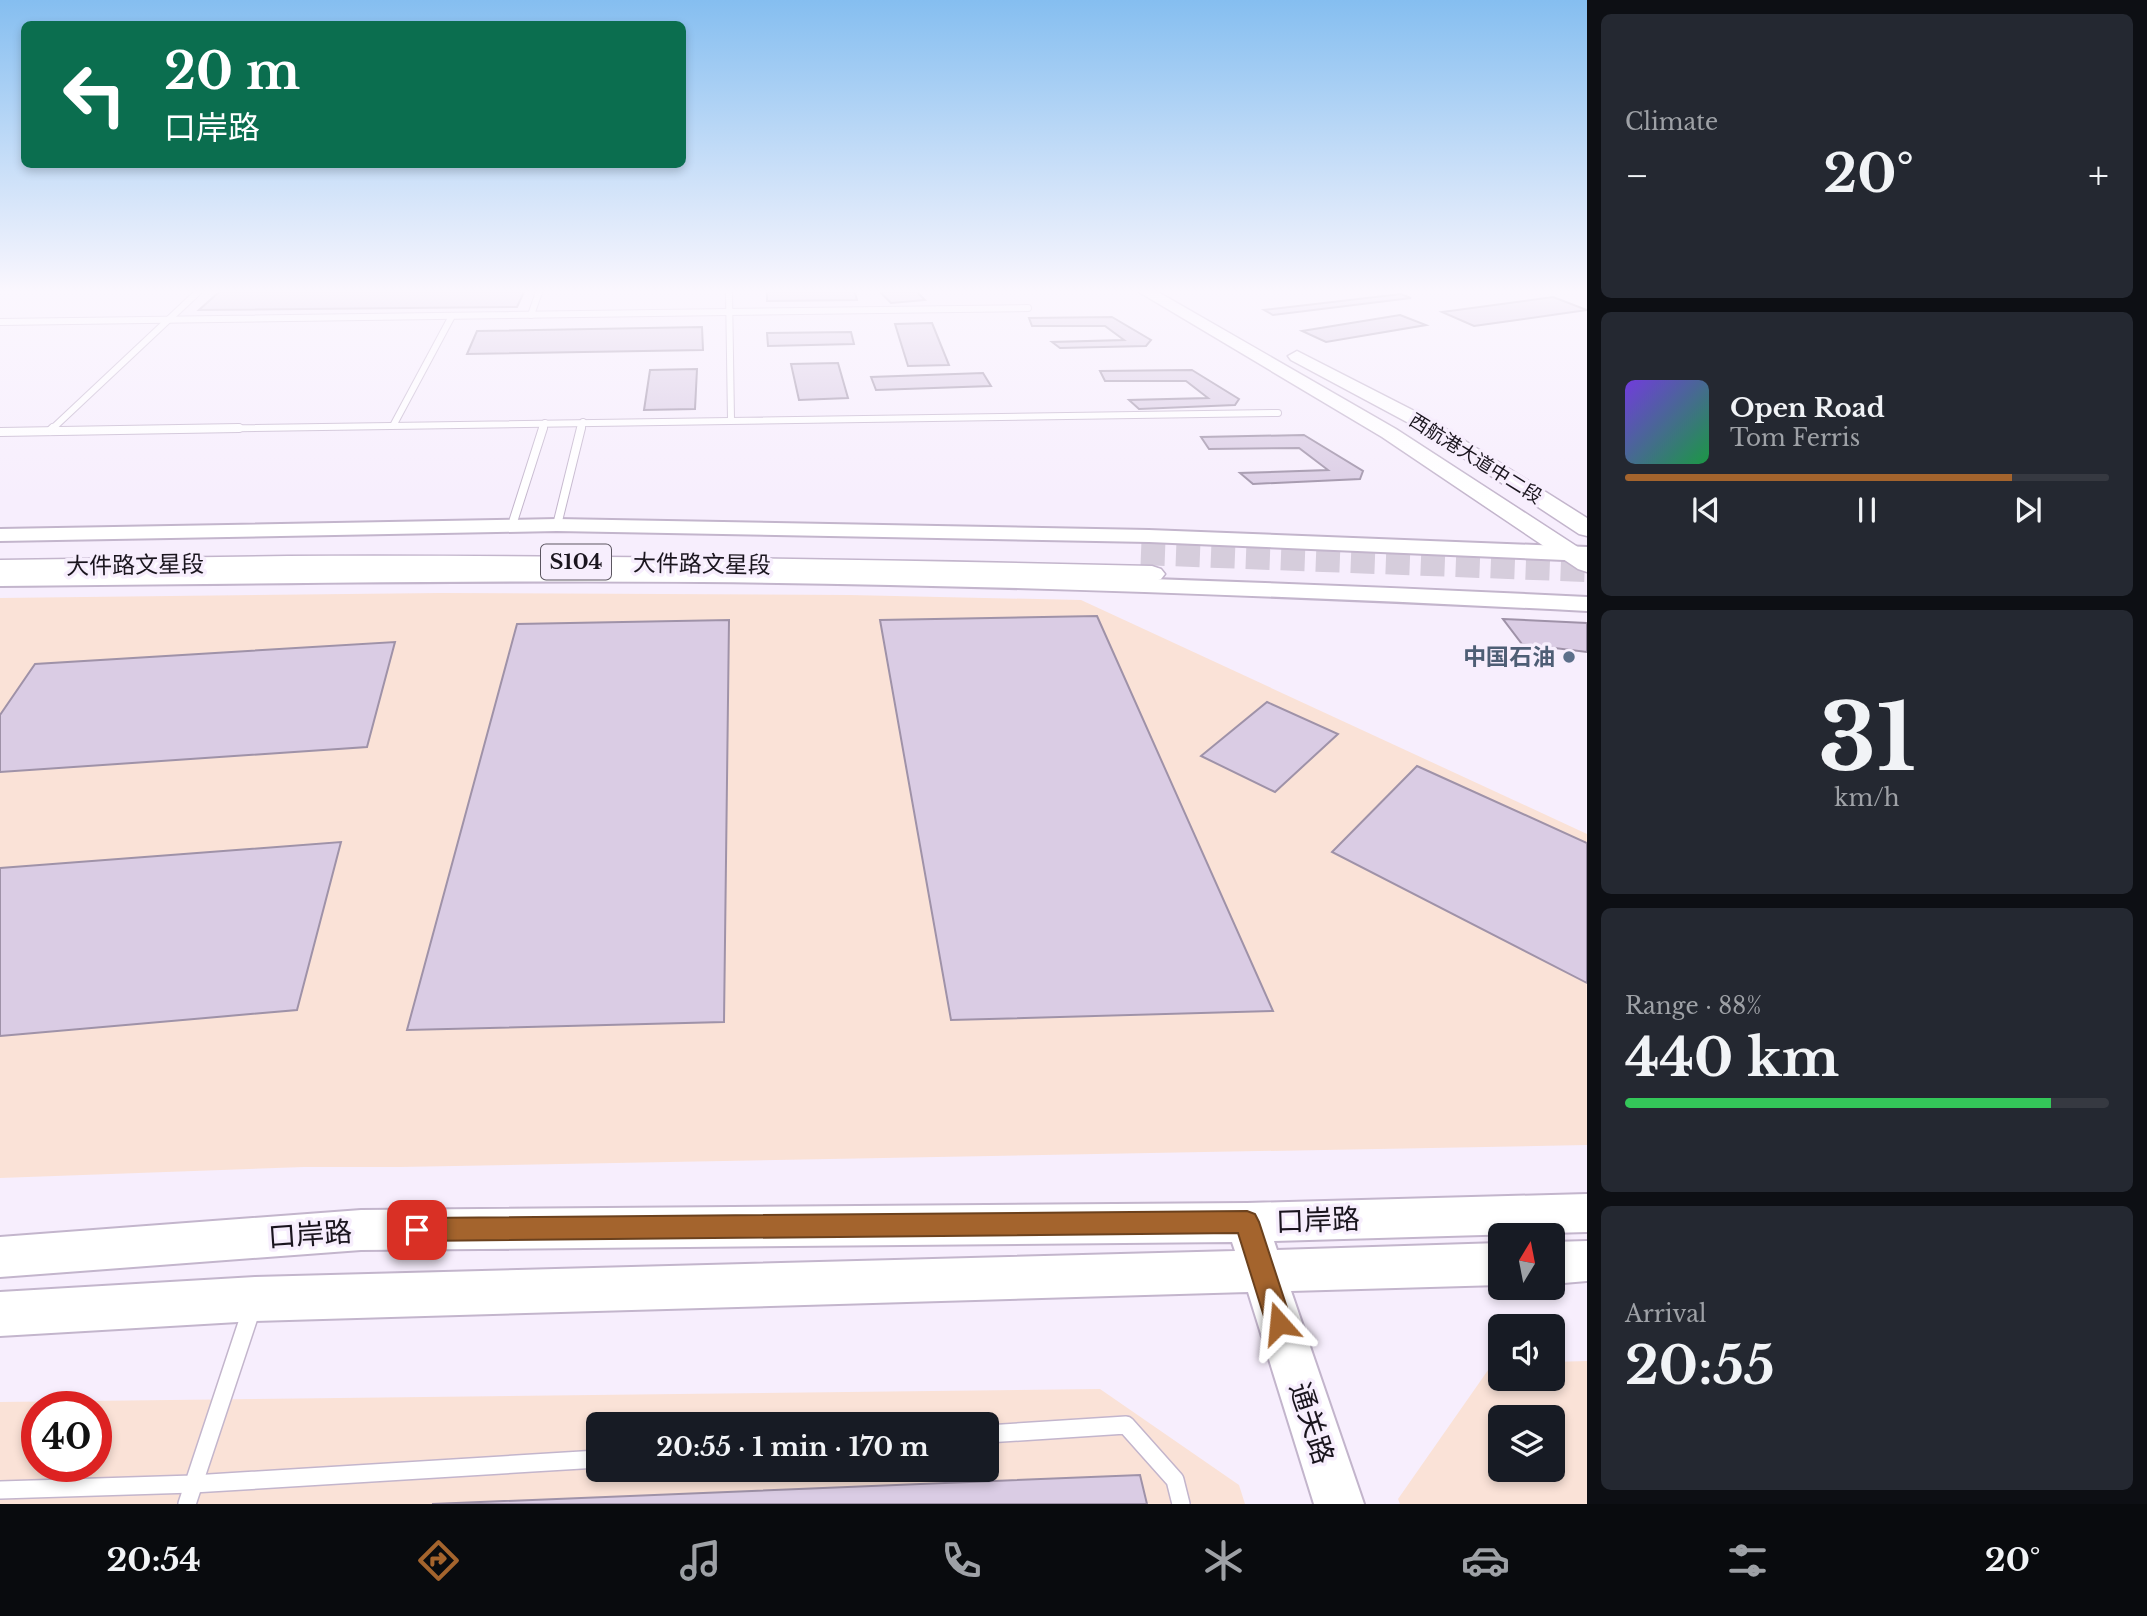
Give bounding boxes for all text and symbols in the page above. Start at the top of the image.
text: 20 m [164,41,300,102]
icon: left [49,49,140,140]
text: 口岸路 [164,108,260,148]
text: Climate [1625,108,1718,136]
text: 20° [1823,142,1914,206]
text: − [1625,152,1649,199]
text: + [2088,152,2109,199]
text: Open Road [1730,392,1885,424]
street label: 西航港大道中二段 [1405,408,1546,508]
text: Tom Ferris [1730,424,1860,452]
icon: previous [1687,491,1725,529]
icon: pause [1848,491,1886,529]
icon: next [2009,491,2047,529]
road number: S104 [541,544,611,580]
street label: 大件路文星段 [633,549,771,579]
street label: 大件路文星段 [66,550,204,580]
place label: 中国石油 [1463,643,1555,671]
marker: 中国石油 [1561,649,1577,665]
text: 31 [1818,682,1916,795]
text: km/h [1834,784,1900,812]
text: Range · 88% [1625,992,1762,1020]
text: 440 km [1625,1026,1839,1090]
pin [387,1200,447,1260]
street label: 口岸路 [1275,1202,1361,1239]
icon: arrive [398,1211,436,1249]
street label: 口岸路 [267,1214,353,1255]
north arrow [1488,1223,1564,1300]
map controls [1488,1223,1565,1482]
position arrow [1242,1286,1316,1360]
text: Arrival [1625,1300,1706,1328]
button: sound [1488,1314,1565,1391]
text: 20:55 [1625,1334,1775,1398]
street label: 通关路 [1282,1378,1341,1469]
speed limit sign: 40 [21,1391,112,1482]
button: layers [1488,1405,1565,1482]
text: 20:55 · 1 min · 170 m [656,1431,929,1463]
icon: directions [414,1536,463,1585]
icon: music [676,1536,725,1585]
icon: phone [937,1536,986,1585]
icon: climate [1199,1536,1248,1585]
icon: car [1461,1536,1510,1585]
icon: filters [1723,1536,1772,1585]
text: 20:54 [106,1540,201,1580]
text: 20° [1985,1540,2041,1580]

